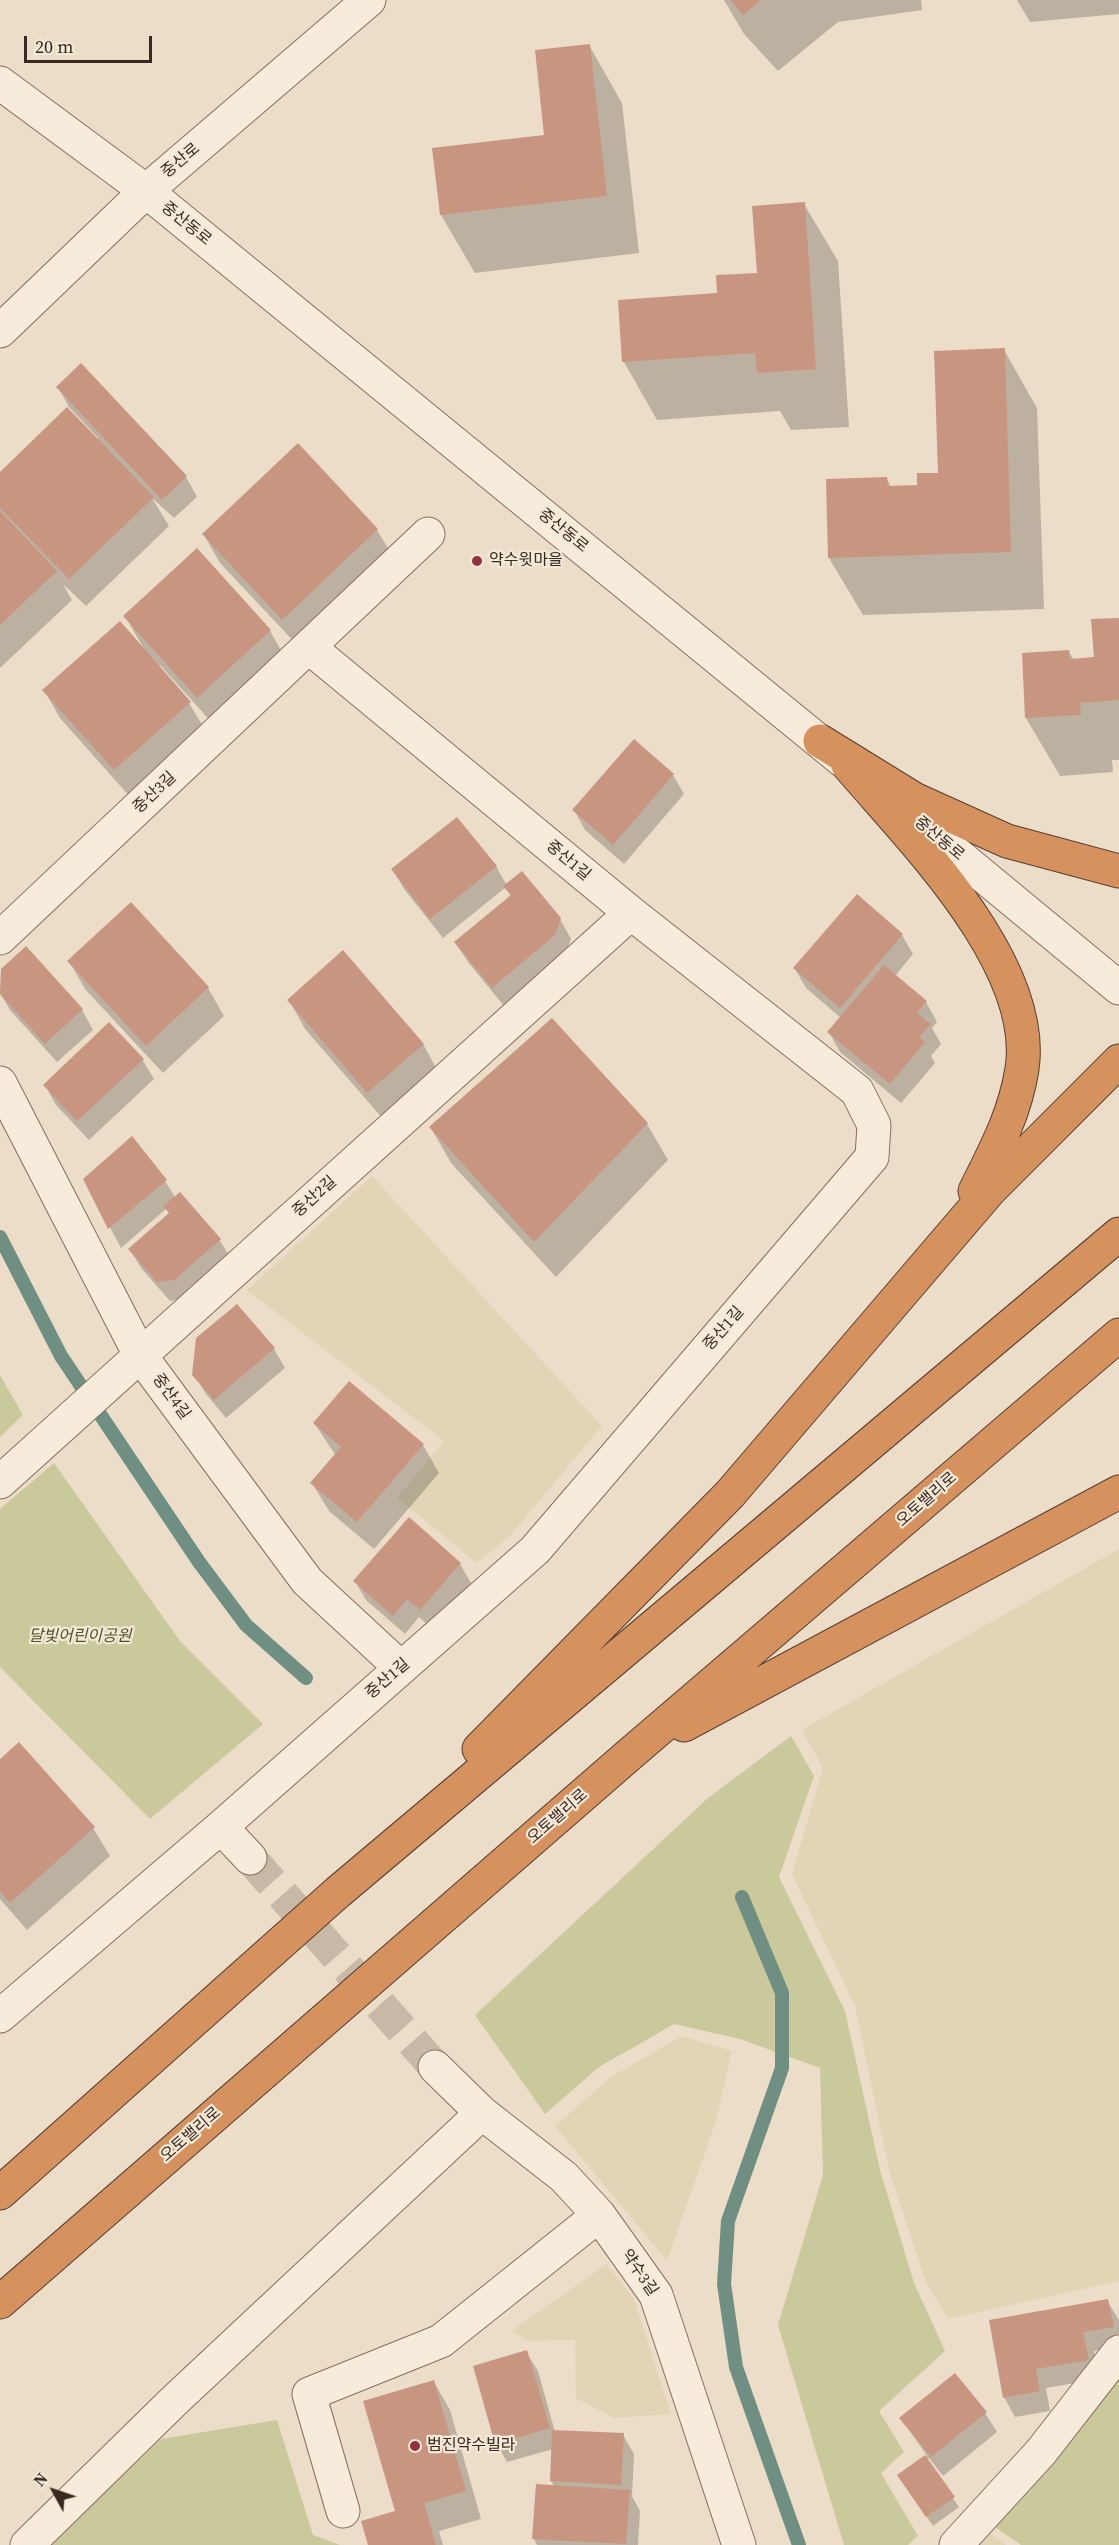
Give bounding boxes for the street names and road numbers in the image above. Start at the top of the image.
street label: 중산로 [158,139,204,183]
street label: 중산동로 [157,198,215,250]
street label: 중산동로 [534,505,592,557]
street label: 중산3길 [129,768,181,818]
street label: 중산동로 [910,813,968,865]
street label: 중산1길 [542,837,594,885]
street label: 중산2길 [289,1172,341,1222]
street label: 중산1길 [700,1303,748,1355]
street label: 중산4길 [148,1370,194,1424]
street label: 오토밸리로 [893,1469,961,1531]
street label: 중산1길 [362,1655,414,1703]
street label: 오토밸리로 [524,1786,592,1848]
street label: 오토밸리로 [157,2104,225,2166]
street label: 약수3길 [616,2246,662,2300]

